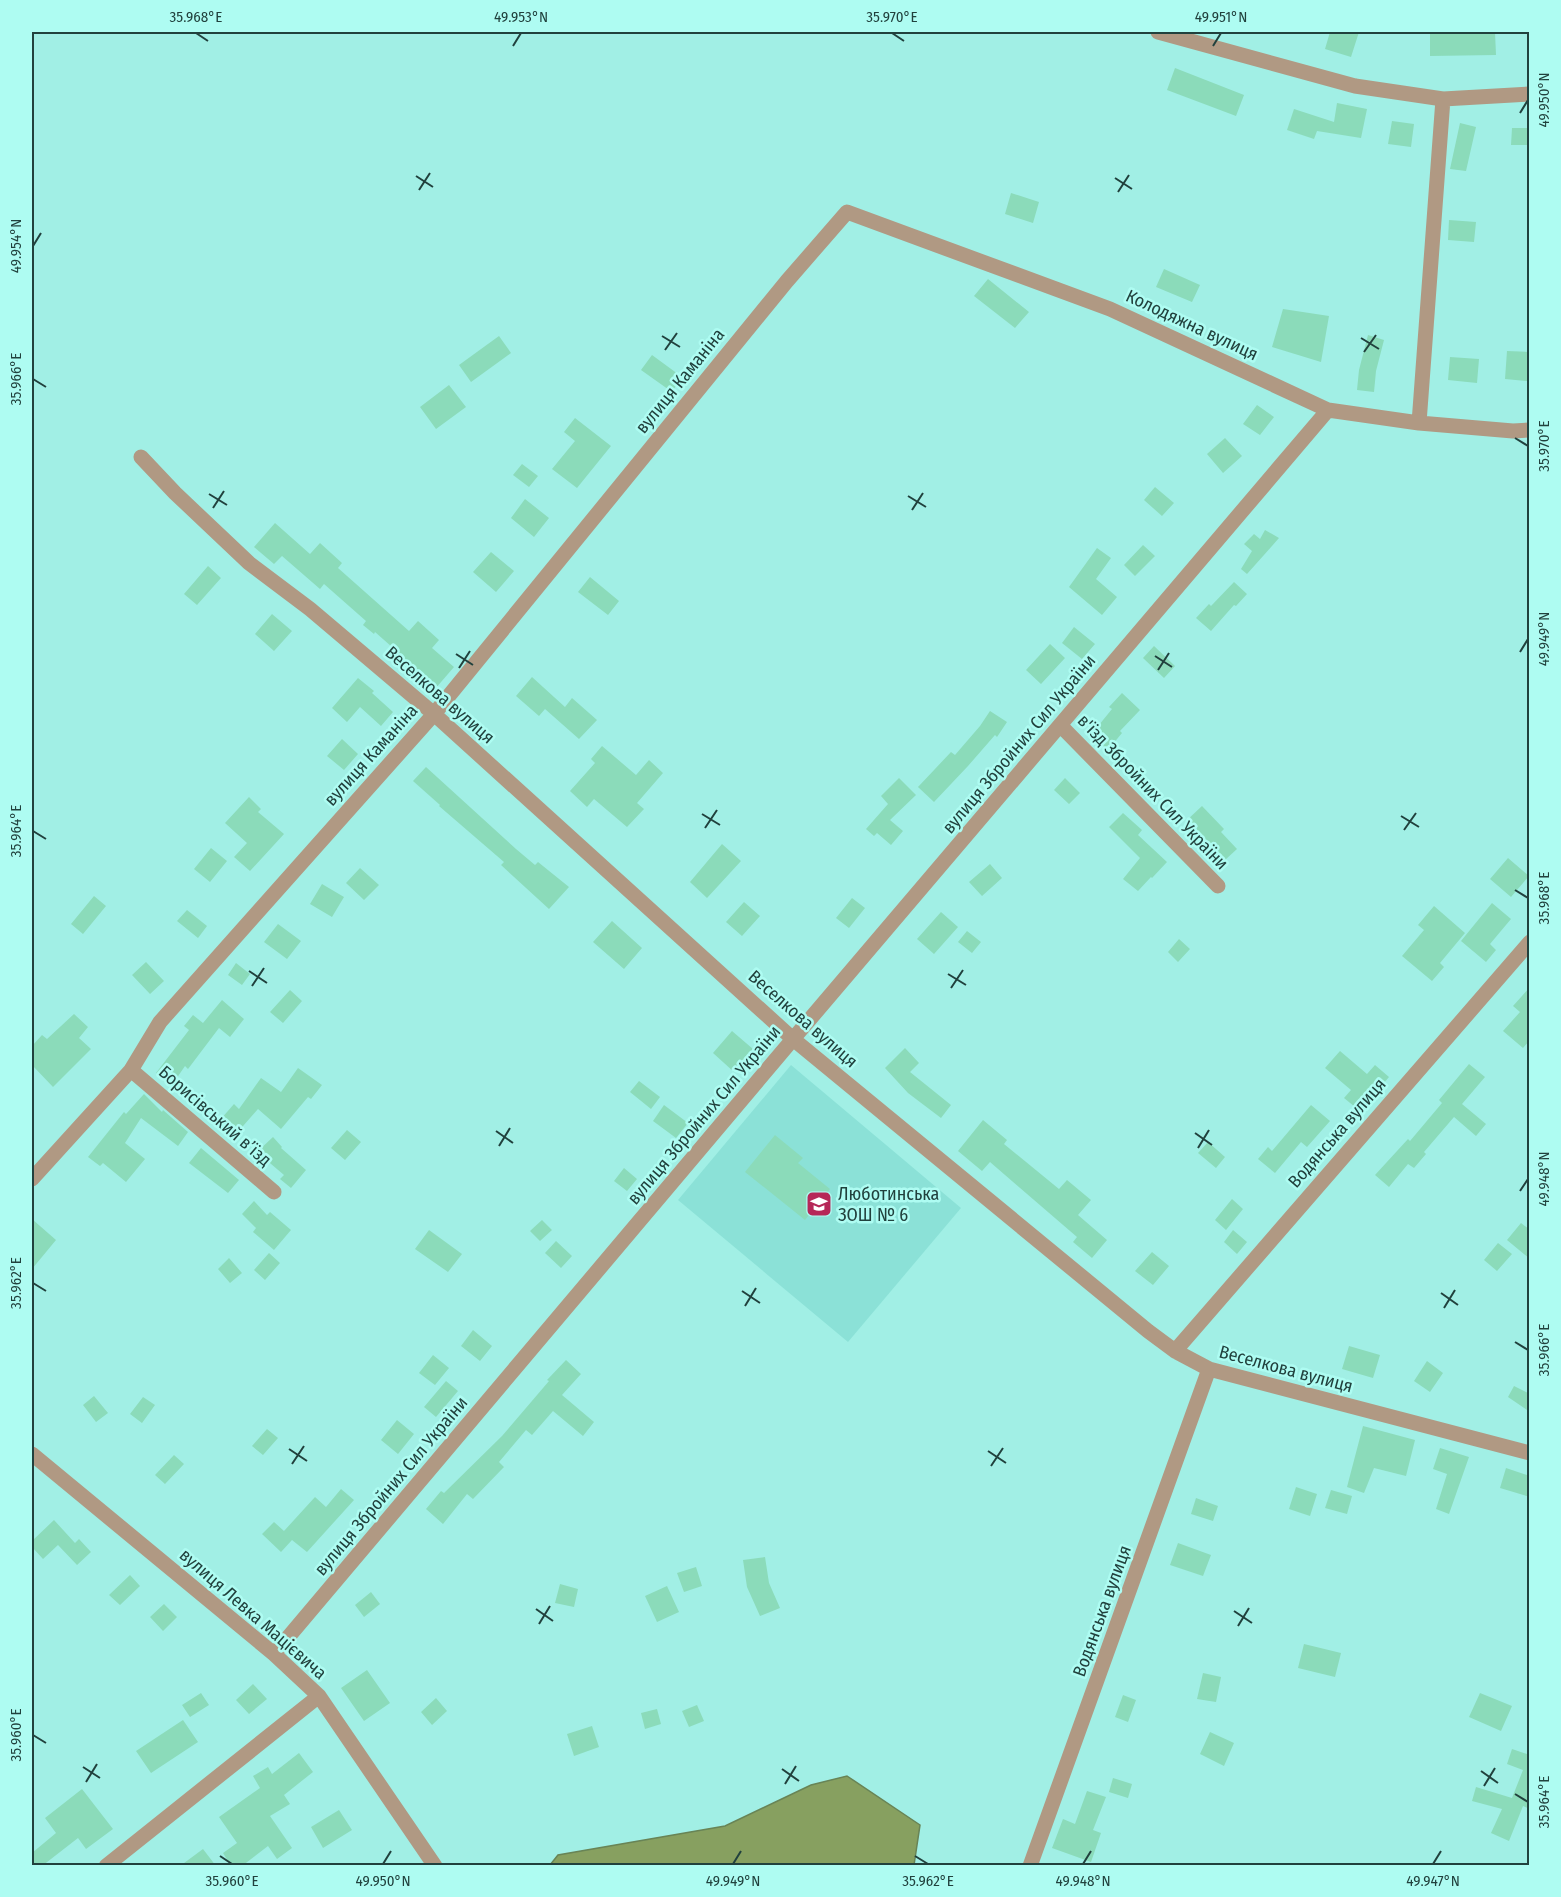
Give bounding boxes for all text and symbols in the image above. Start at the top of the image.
text: 35.968°E [170,8,222,26]
text: 49.953°N [494,8,548,26]
text: 35.970°E [866,8,918,26]
text: 49.951°N [1195,8,1247,26]
text: 49.950°N [1535,72,1553,128]
text: 49.954°N [7,219,25,273]
street label: Колодяжна вулиця [1122,285,1262,365]
street label: вулиця Каманіна [631,324,729,438]
text: 35.966°E [7,353,25,405]
text: 35.970°E [1535,420,1553,472]
text: 49.949°N [1535,612,1553,666]
street label: Веселкова вулиця [381,642,499,748]
street label: вулиця Збройних Сил України [938,650,1100,838]
street label: вулиця Каманіна [320,700,422,810]
street label: в'їзд Збройних Сил України [1073,710,1233,874]
text: 35.964°E [7,805,25,857]
text: 35.968°E [1535,872,1553,924]
street label: Веселкова вулиця [744,966,862,1072]
street label: вулиця Збройних Сил України [623,1021,785,1209]
street label: Борисівський в’їзд [154,1061,276,1171]
street label: Водянська вулиця [1283,1074,1391,1192]
text: 49.948°N [1535,1151,1553,1207]
place label: Люботинська ЗОШ № 6 [838,1183,940,1226]
school or university icon: Люботинська ЗОШ № 6 [804,1189,834,1219]
text: 35.962°E [7,1257,25,1309]
text: 35.966°E [1535,1324,1553,1376]
street label: Веселкова вулиця [1217,1341,1355,1397]
street label: вулиця Збройних Сил України [310,1392,472,1580]
street label: Водянська вулиця [1068,1542,1136,1680]
street label: вулиця Левка Мацієвича [175,1544,331,1684]
text: 35.960°E [7,1708,25,1762]
text: 35.964°E [1535,1776,1553,1828]
text: 35.960°E [205,1872,259,1890]
text: 49.950°N [355,1872,411,1890]
text: 49.949°N [706,1872,760,1890]
text: 35.962°E [902,1872,954,1890]
text: 49.948°N [1055,1872,1111,1890]
text: 49.947°N [1406,1872,1460,1890]

